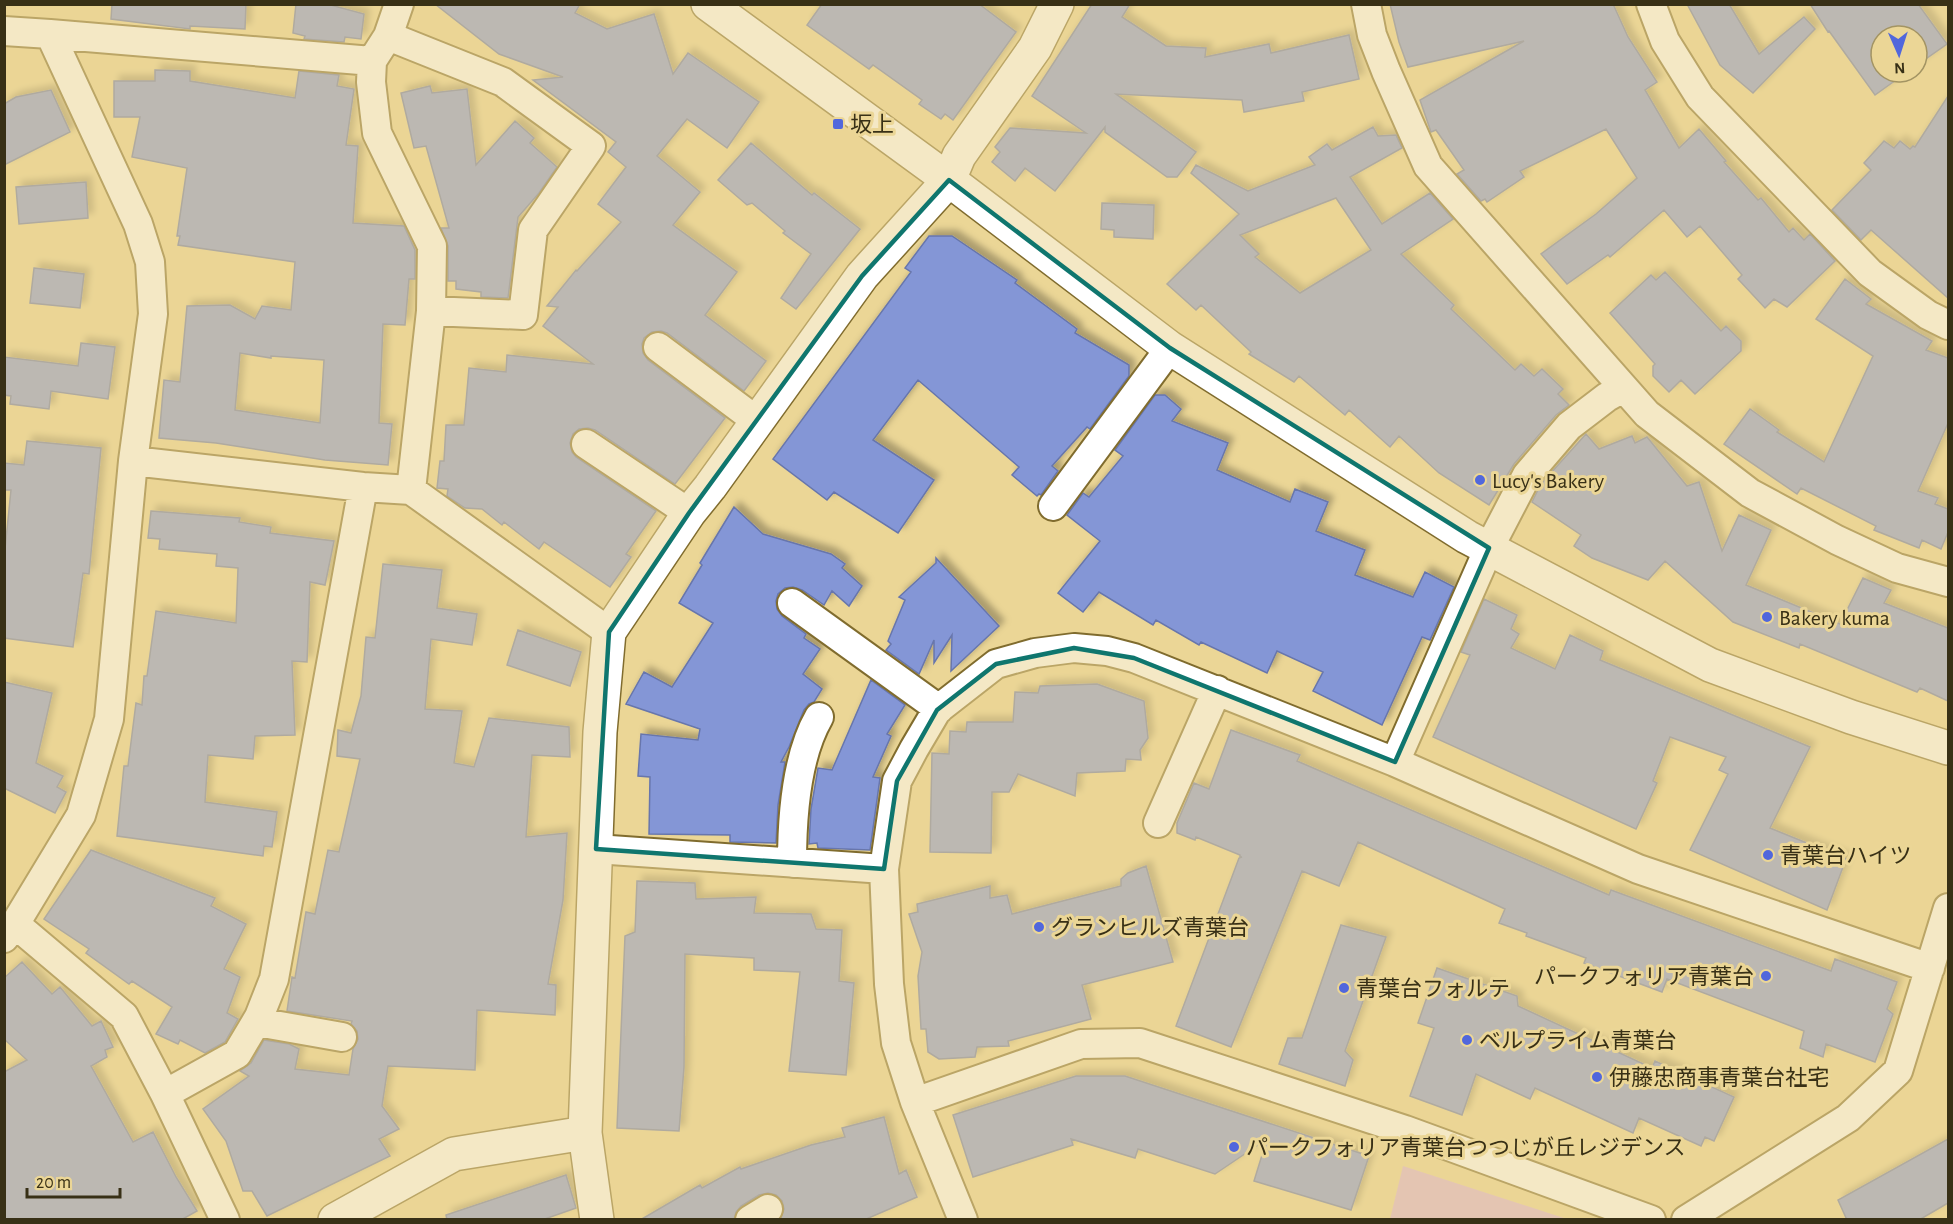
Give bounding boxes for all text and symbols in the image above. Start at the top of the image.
north arrow [1869,24,1929,84]
text: N [1894,60,1906,76]
place label: 坂上 [850,113,894,136]
marker: 坂上 [831,117,845,131]
place label: Lucy's Bakery [1492,470,1605,492]
marker: Lucy's Bakery [1473,473,1487,487]
place label: Bakery kuma [1779,607,1890,629]
marker: Bakery kuma [1760,610,1774,624]
place label: 青葉台ハイツ [1780,844,1912,867]
marker: 青葉台ハイツ [1761,848,1775,862]
place label: グランヒルズ青葉台 [1051,916,1249,939]
marker: グランヒルズ青葉台 [1032,920,1046,934]
place label: パークフォリア青葉台 [1534,965,1754,988]
marker: パークフォリア青葉台 [1759,969,1773,983]
place label: 青葉台フォルテ [1356,977,1510,1000]
marker: 青葉台フォルテ [1337,981,1351,995]
place label: ベルプライム青葉台 [1479,1029,1677,1052]
marker: ベルプライム青葉台 [1460,1033,1474,1047]
place label: 伊藤忠商事青葉台社宅 [1609,1066,1829,1089]
marker: 伊藤忠商事青葉台社宅 [1590,1070,1604,1084]
place label: パークフォリア青葉台つつじが丘レジデンス [1246,1136,1686,1159]
marker: パークフォリア青葉台つつじが丘レジデンス [1227,1140,1241,1154]
scale bar [27,1161,120,1199]
text: 20 m [36,1174,71,1192]

